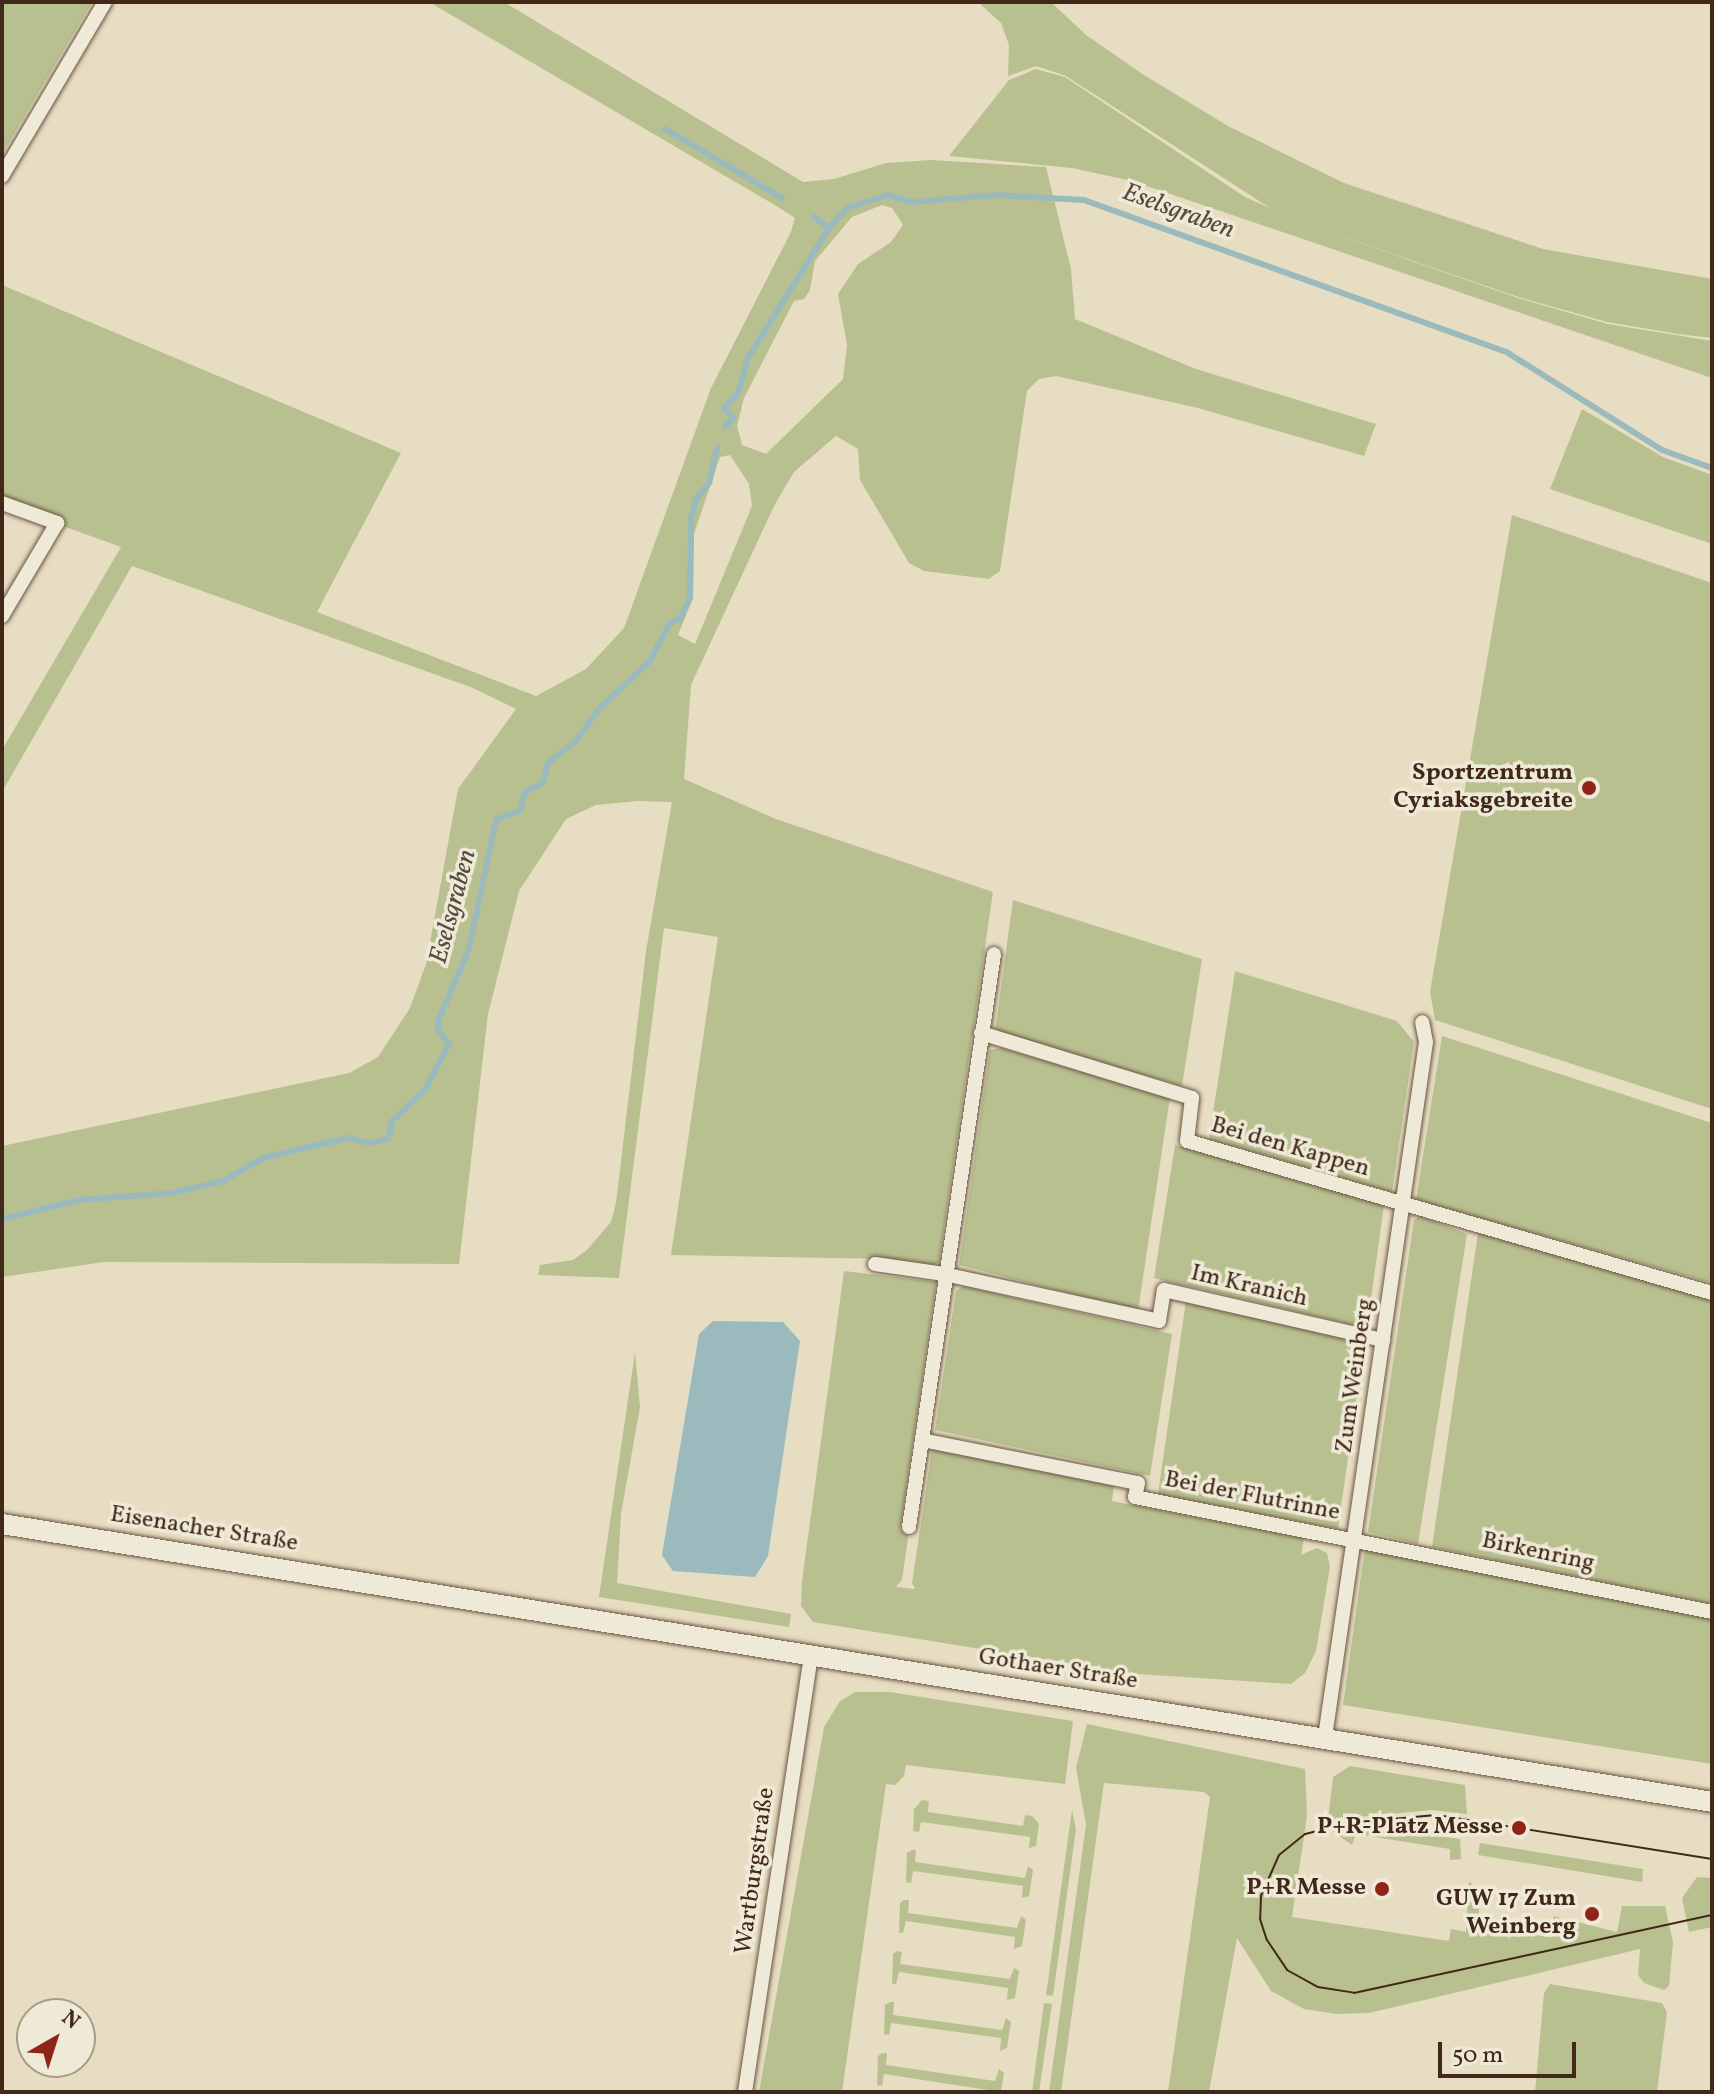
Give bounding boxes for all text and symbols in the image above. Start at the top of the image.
water label: Eselsgraben [1118,177,1238,247]
place label: Sportzentrum Cyriaksgebreite [1393,760,1573,816]
marker: Sportzentrum Cyriaksgebreite [1580,779,1598,797]
water label: Eselsgraben [424,846,484,968]
street label: Bei den Kappen [1207,1112,1373,1184]
street label: Im Kranich [1188,1260,1310,1314]
street label: Zum Weinberg [1331,1296,1381,1456]
street label: Bei der Flutrinne [1162,1466,1342,1528]
street label: Eisenacher Straße [108,1501,300,1559]
street label: Birkenring [1479,1527,1597,1579]
street label: Gothaer Straße [976,1643,1140,1697]
street label: Wartburgstraße [730,1786,782,1956]
place label: P+R-Platz Messe [1317,1814,1503,1842]
marker: P+R-Platz Messe [1510,1819,1528,1837]
place label: P+R Messe [1246,1875,1366,1903]
marker: P+R Messe [1373,1880,1391,1898]
place label: GUW 17 Zum Weinberg [1435,1886,1576,1942]
marker: GUW 17 Zum Weinberg [1583,1905,1601,1923]
north arrow [16,1998,96,2078]
text: N [54,2003,86,2038]
scale bar [1442,2026,1580,2076]
text: 50 m [1452,2039,1504,2073]

